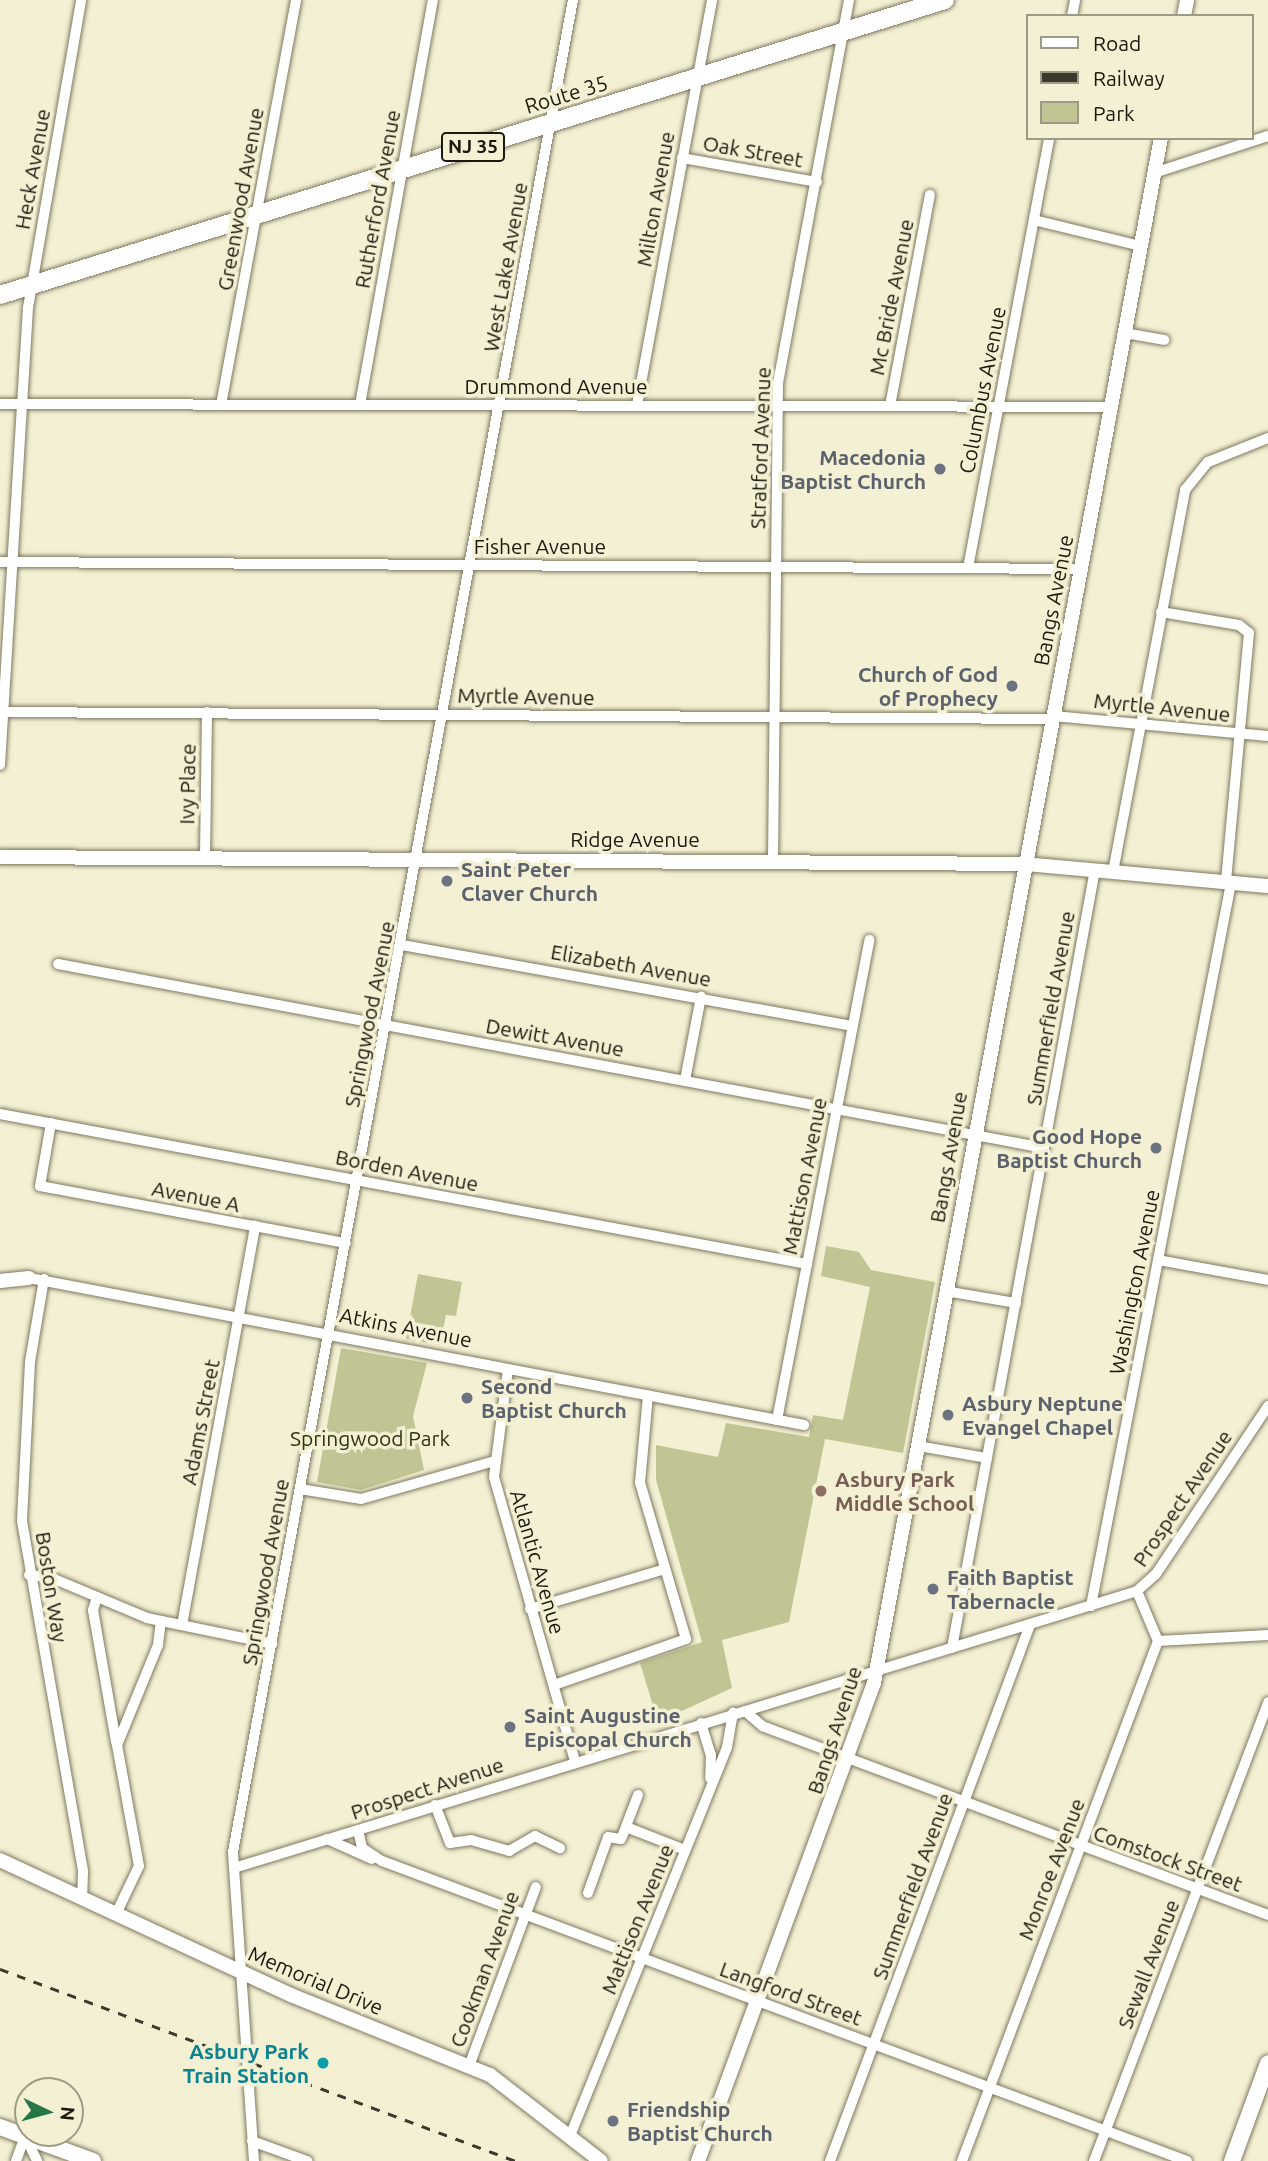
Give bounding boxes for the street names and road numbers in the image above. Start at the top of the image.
street label: Route 35 [521,69,611,119]
street label: Greenwood Avenue [211,105,269,293]
street label: Heck Avenue [9,107,55,231]
street label: Rutherford Avenue [349,108,405,290]
street label: Milton Avenue [631,129,679,269]
street label: Oak Street [701,130,805,172]
road number: NJ 35 [440,132,506,162]
street label: West Lake Avenue [478,180,532,354]
street label: Mc Bride Avenue [863,217,919,377]
street label: Columbus Avenue [953,304,1011,476]
street label: Stratford Avenue [745,366,775,530]
street label: Drummond Avenue [464,373,648,399]
street label: Bangs Avenue [1028,532,1078,668]
street label: Fisher Avenue [474,533,606,559]
street label: Myrtle Avenue [457,682,595,710]
street label: Myrtle Avenue [1092,687,1232,727]
street label: Ivy Place [174,743,200,825]
street label: Ridge Avenue [570,826,700,852]
street label: Summerfield Avenue [1021,909,1079,1107]
street label: Springwood Avenue [339,919,399,1109]
street label: Elizabeth Avenue [549,938,713,992]
street label: Dewitt Avenue [484,1012,626,1062]
street label: Bangs Avenue [924,1089,972,1225]
street label: Mattison Avenue [776,1095,832,1257]
street label: Borden Avenue [333,1144,481,1196]
street label: Avenue A [150,1175,242,1217]
street label: Washington Avenue [1104,1187,1164,1377]
street label: Atkins Avenue [338,1302,474,1352]
street label: Adams Street [175,1357,225,1487]
street label: Prospect Avenue [1127,1425,1237,1571]
street label: Springwood Avenue [236,1477,294,1667]
street label: Atlantic Avenue [505,1487,571,1637]
street label: Boston Way [31,1530,73,1644]
street label: Bangs Avenue [801,1663,867,1797]
street label: Prospect Avenue [347,1751,507,1825]
street label: Summerfield Avenue [866,1789,958,1983]
street label: Monroe Avenue [1012,1795,1090,1943]
street label: Comstock Street [1090,1819,1246,1897]
street label: Mattison Avenue [595,1840,679,1998]
street label: Cookman Avenue [444,1887,524,2051]
street label: Sewall Avenue [1112,1896,1184,2032]
street label: Memorial Drive [245,1940,387,2020]
street label: Langford Street [716,1956,866,2030]

